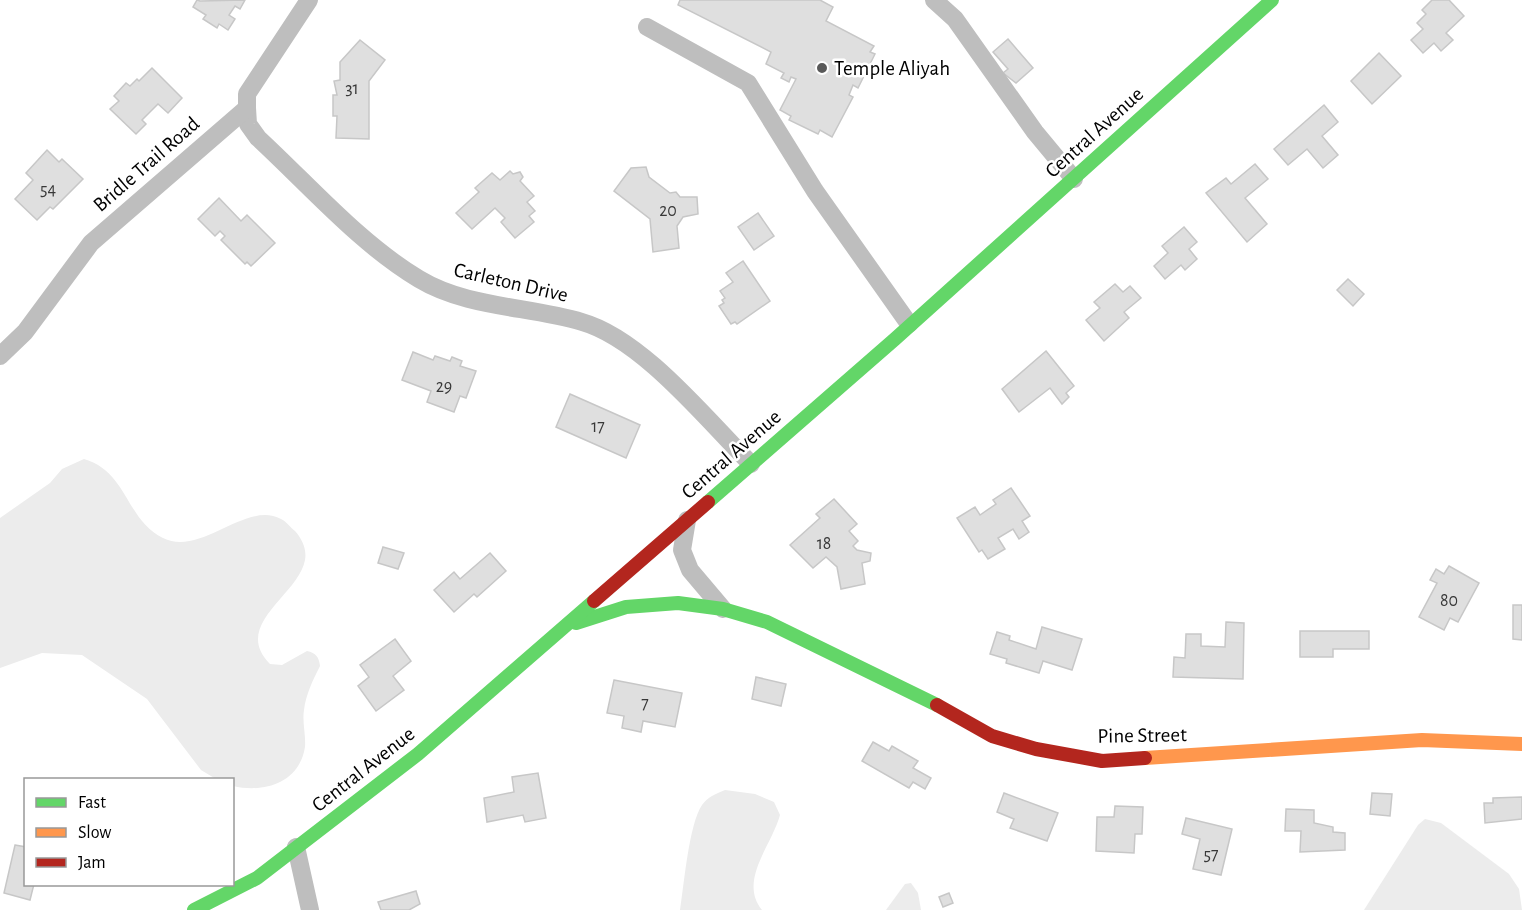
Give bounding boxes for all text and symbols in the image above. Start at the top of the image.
place label: Temple Aliyah [834,58,950,79]
marker: Temple Aliyah [815,61,829,75]
house number: 31 [345,80,359,98]
street label: Central Avenue [1041,83,1147,182]
street label: Bridle Trail Road [89,113,203,216]
house number: 54 [40,181,56,199]
house number: 20 [659,202,677,220]
street label: Carleton Drive [452,259,570,306]
house number: 29 [436,378,452,396]
street label: Central Avenue [678,406,785,503]
house number: 17 [591,418,605,436]
house number: 18 [817,535,831,553]
house number: 80 [1440,592,1458,610]
house number: 7 [641,695,649,713]
street label: Central Avenue [308,723,419,816]
street label: Pine Street [1097,724,1187,747]
legend [24,778,234,886]
text: Fast [78,794,106,812]
text: Slow [78,824,111,842]
house number: 57 [1203,846,1219,864]
text: Jam [78,854,106,872]

